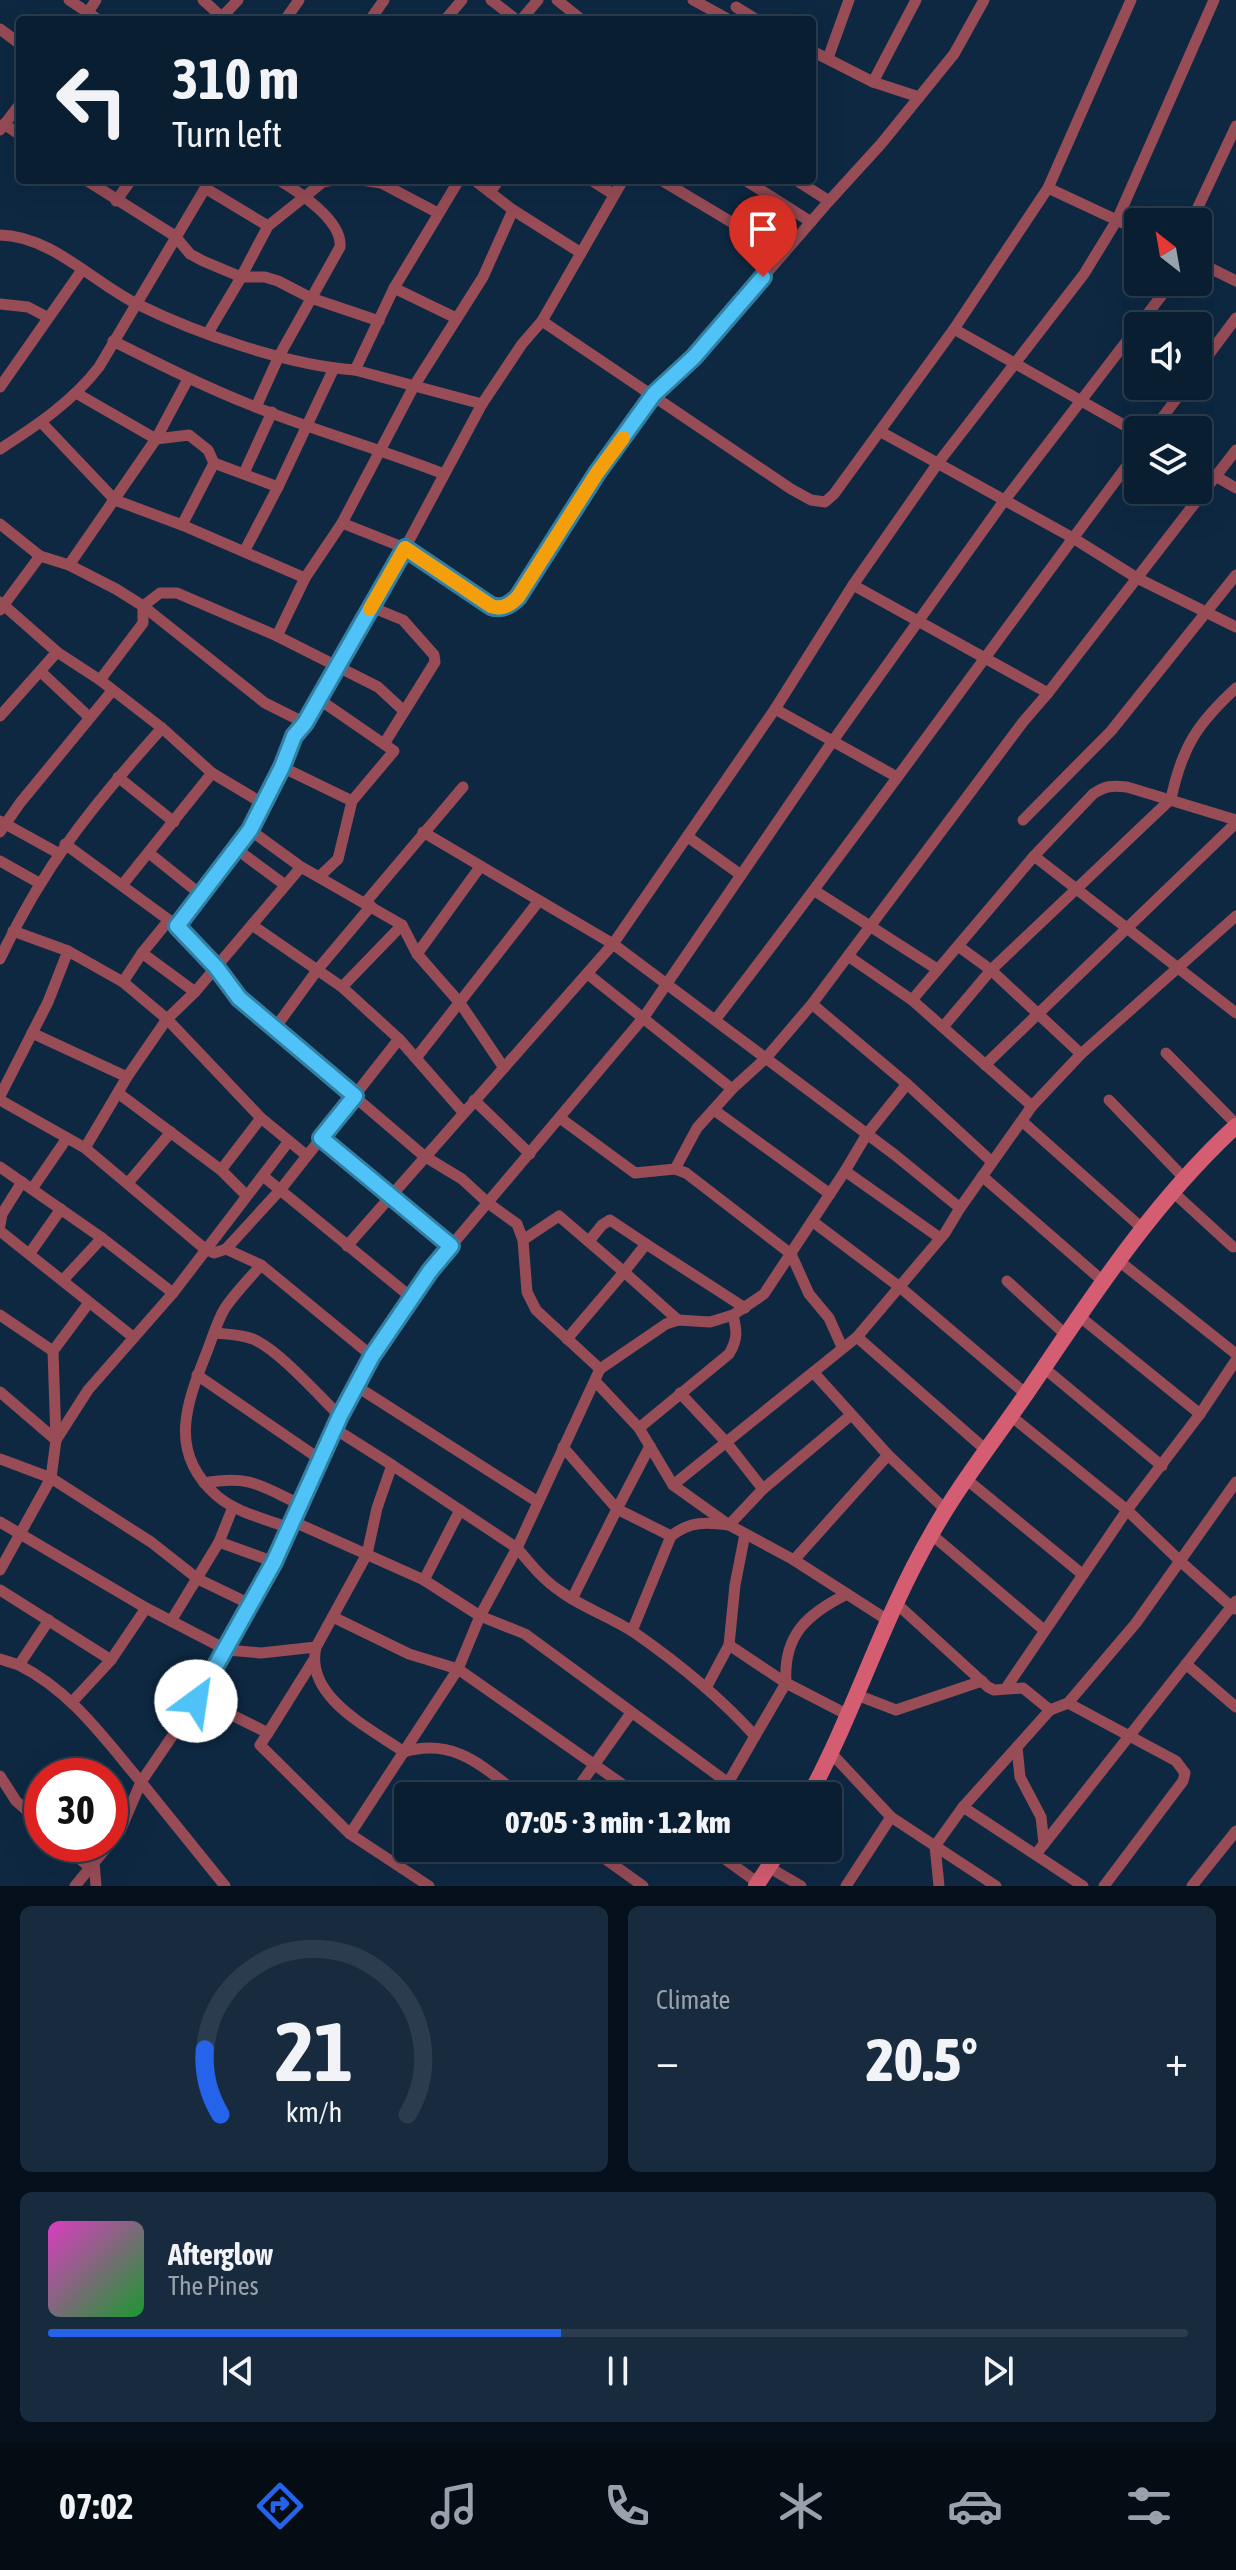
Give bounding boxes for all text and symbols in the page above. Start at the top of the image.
text: 310 m [172,47,299,111]
icon: left [40,48,144,152]
text: Turn left [172,113,282,155]
pin [729,195,797,277]
icon: arrive [741,207,785,251]
north arrow [1124,208,1212,296]
map controls [1124,208,1212,504]
button: sound [1124,312,1212,400]
button: layers [1124,416,1212,504]
position arrow [154,1659,238,1743]
speed limit sign: 30 [24,1758,128,1862]
text: 07:05 · 3 min · 1.2 km [505,1805,731,1839]
text: Climate [656,1985,730,2015]
text: 21 [275,2003,353,2099]
text: 20.5° [866,2025,978,2094]
text: − [656,2035,679,2085]
text: + [1165,2035,1188,2085]
text: km/h [286,2095,342,2128]
text: Afterglow [168,2237,273,2271]
text: The Pines [168,2271,259,2301]
icon: previous [216,2349,260,2393]
icon: pause [596,2349,640,2393]
icon: next [976,2349,1020,2393]
icon: directions [252,2478,308,2534]
icon: music [426,2478,482,2534]
icon: phone [599,2478,655,2534]
icon: climate [773,2478,829,2534]
icon: car [947,2478,1003,2534]
icon: filters [1121,2478,1177,2534]
text: 07:02 [59,2485,134,2527]

